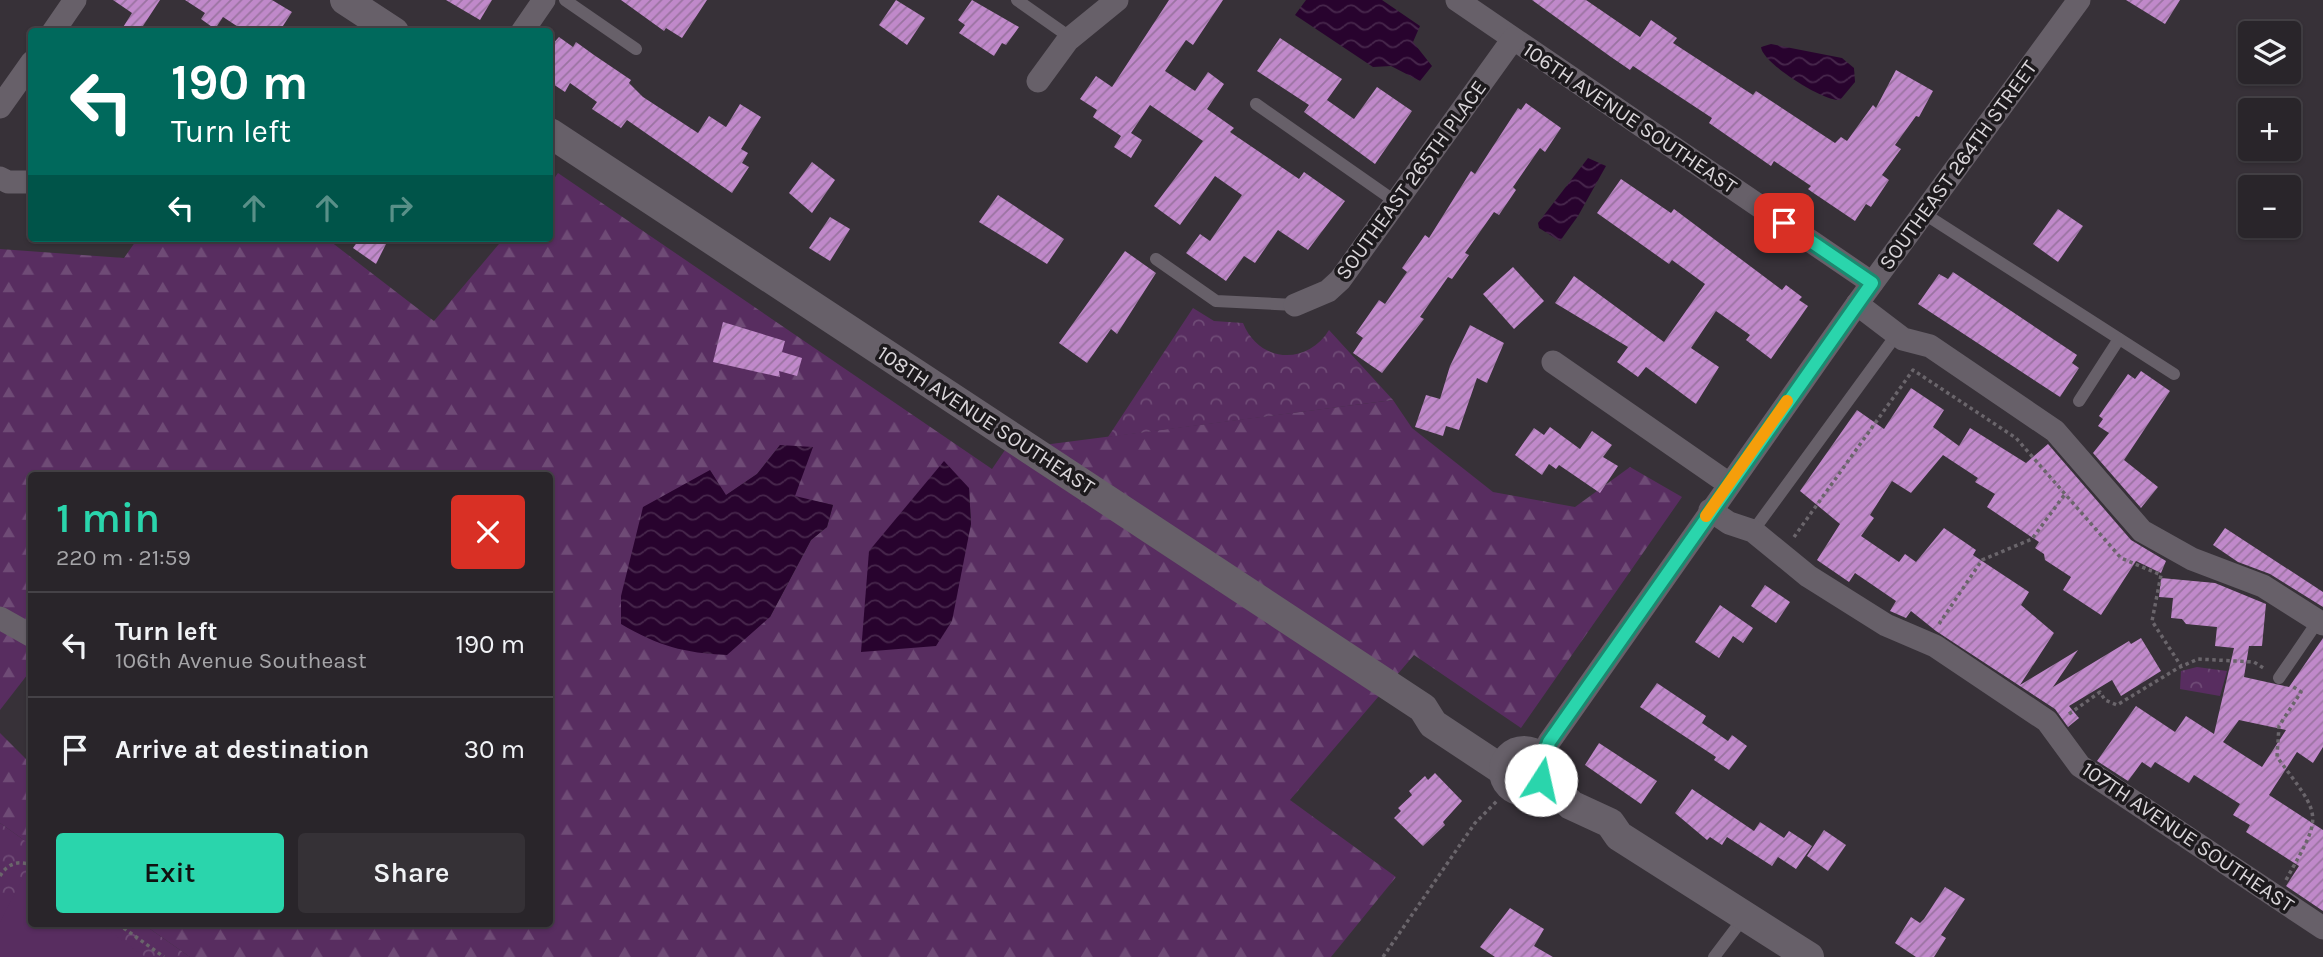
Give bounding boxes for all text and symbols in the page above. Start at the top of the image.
map controls [2238,21,2301,238]
button: layers [2238,21,2301,84]
street label: 106TH AVENUE SOUTHEAST [1519,37,1742,199]
text: 190 m [171,54,308,111]
icon: left [56,56,147,147]
street label: SOUTHEAST 264TH STREET [1874,56,2042,274]
street label: SOUTHEAST 265TH PLACE [1331,76,1491,284]
button: + [2238,98,2301,161]
text: Turn left [171,113,291,150]
button: − [2238,175,2301,238]
icon: left [162,189,200,227]
icon: ahead [235,189,273,227]
icon: ahead [308,189,346,227]
icon: right [381,189,419,227]
pin [1754,193,1814,253]
icon: arrive [1765,204,1803,242]
street label: 108TH AVENUE SOUTHEAST [873,341,1099,499]
text: 1 min [56,493,160,543]
button: close [451,495,525,569]
text: 220 m · 21:59 [56,544,191,571]
text: Turn left [115,616,217,647]
icon: left [56,626,94,664]
text: 190 m [455,629,525,660]
text: 106th Avenue Southeast [115,647,367,674]
icon: arrive [56,731,94,769]
text: Arrive at destination [115,734,369,765]
text: 30 m [464,734,525,765]
position arrow [1504,743,1578,817]
street label: 107TH AVENUE SOUTHEAST [2078,757,2299,917]
button: Exit [56,833,284,913]
button: Share [298,833,525,913]

